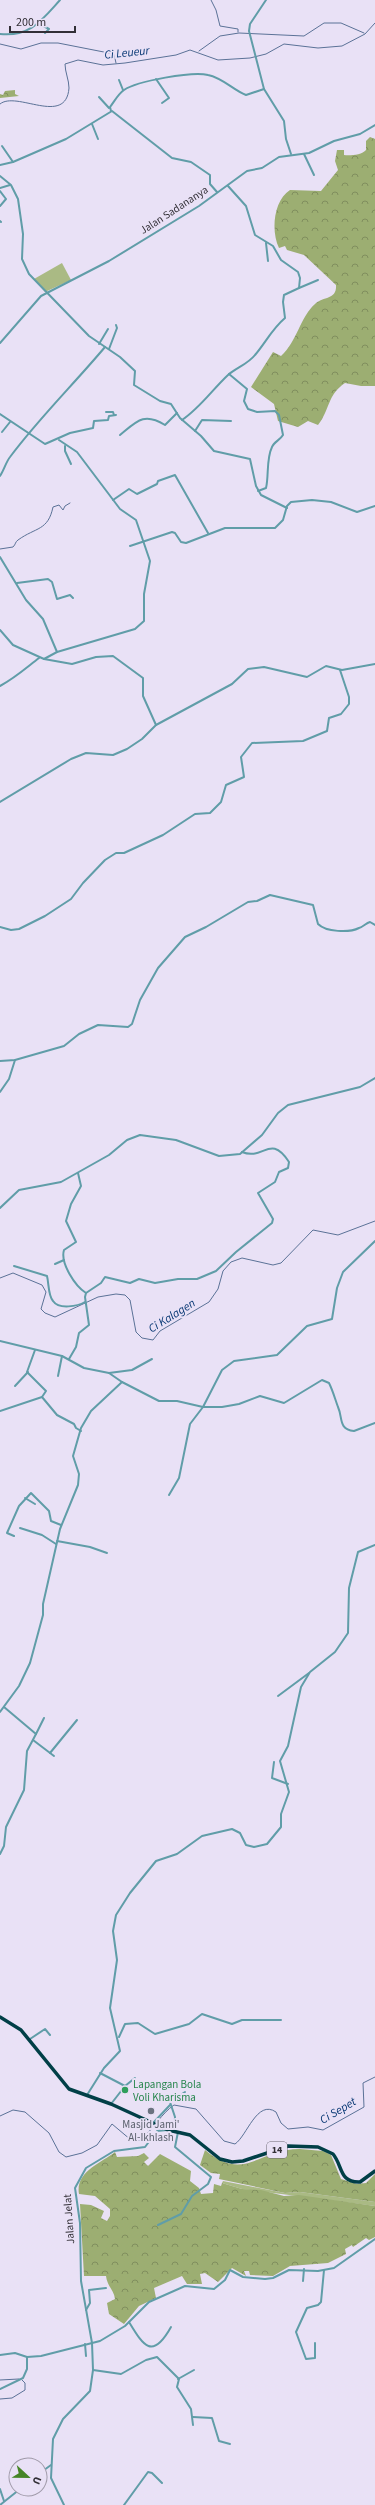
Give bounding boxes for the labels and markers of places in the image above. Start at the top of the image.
place label: Lapangan Bola Voli Kharisma [133,2077,201,2105]
marker: Lapangan Bola Voli Kharisma [120,2085,130,2095]
marker: Masjid Jami' Al-Ikhlash [146,2106,156,2116]
place label: Masjid Jami' Al-Ikhlash [122,2117,180,2145]

